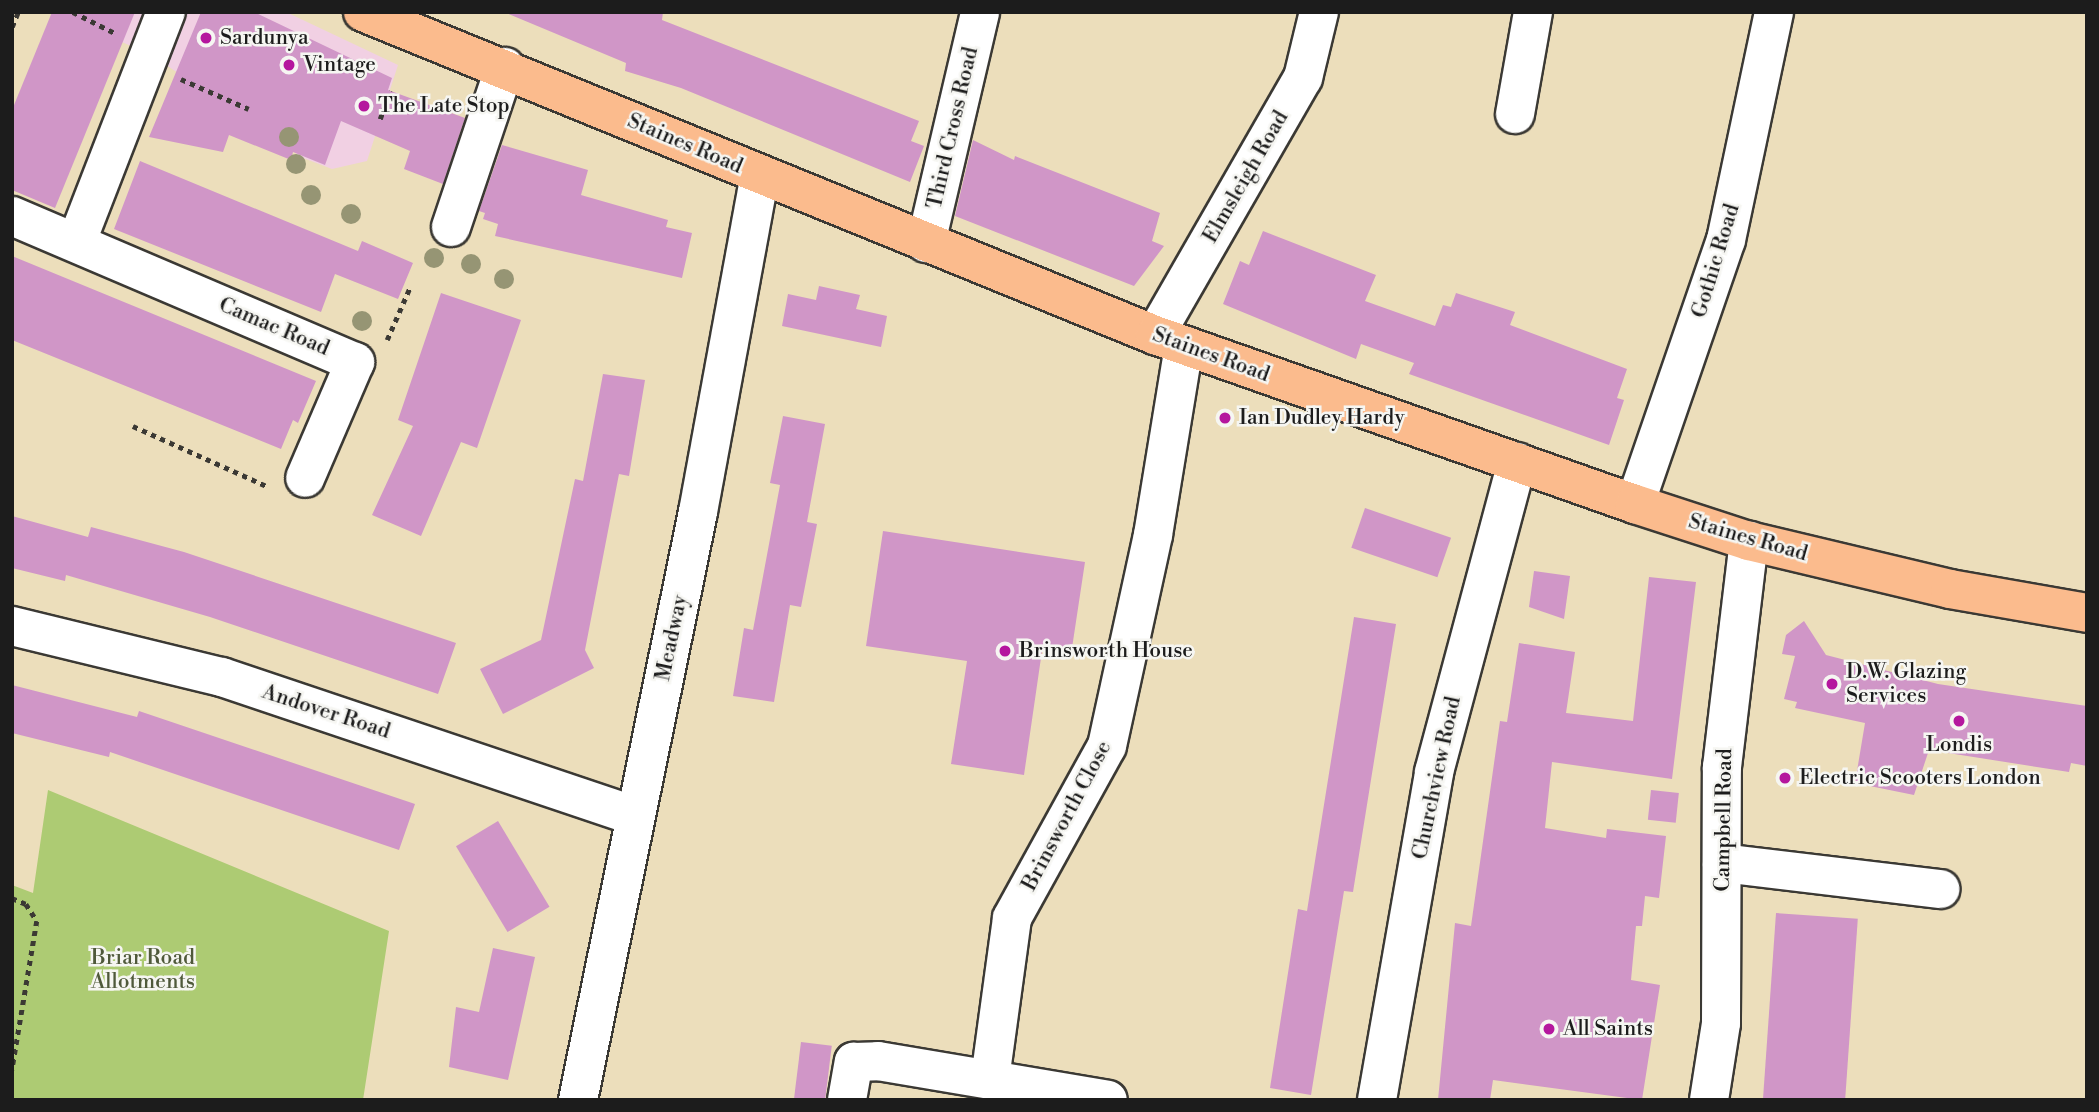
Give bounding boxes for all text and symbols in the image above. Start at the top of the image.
place label: Sardunya [220,25,309,51]
marker: Sardunya [198,30,214,46]
street label: Third Cross Road [922,45,984,211]
place label: Vintage [303,52,376,78]
marker: Vintage [281,57,297,73]
place label: The Late Stop [378,93,510,119]
marker: The Late Stop [356,98,372,114]
street label: Elmsleigh Road [1198,106,1294,248]
street label: Staines Road [624,108,746,180]
street label: Gothic Road [1687,201,1745,321]
street label: Camac Road [215,292,333,362]
street label: Staines Road [1149,322,1273,388]
place label: Ian Dudley Hardy [1239,405,1405,431]
marker: Ian Dudley Hardy [1217,410,1233,426]
street label: Staines Road [1686,509,1810,567]
street label: Meadway [651,593,693,683]
place label: Brinsworth House [1019,638,1193,664]
marker: Brinsworth House [997,643,1013,659]
place label: D.W. Glazing Services [1846,659,1966,709]
marker: D.W. Glazing Services [1824,676,1840,692]
street label: Andover Road [259,679,393,745]
street label: Churchview Road [1407,694,1467,862]
marker: Londis [1951,713,1967,729]
place label: Londis [1926,732,1992,758]
street label: Brinsworth Close [1017,737,1117,895]
street label: Campbell Road [1710,748,1738,892]
place label: Electric Scooters London [1799,765,2041,791]
marker: Electric Scooters London [1777,770,1793,786]
park label: Briar Road Allotments [91,945,195,995]
place label: All Saints [1563,1016,1653,1042]
marker: All Saints [1541,1021,1557,1037]

